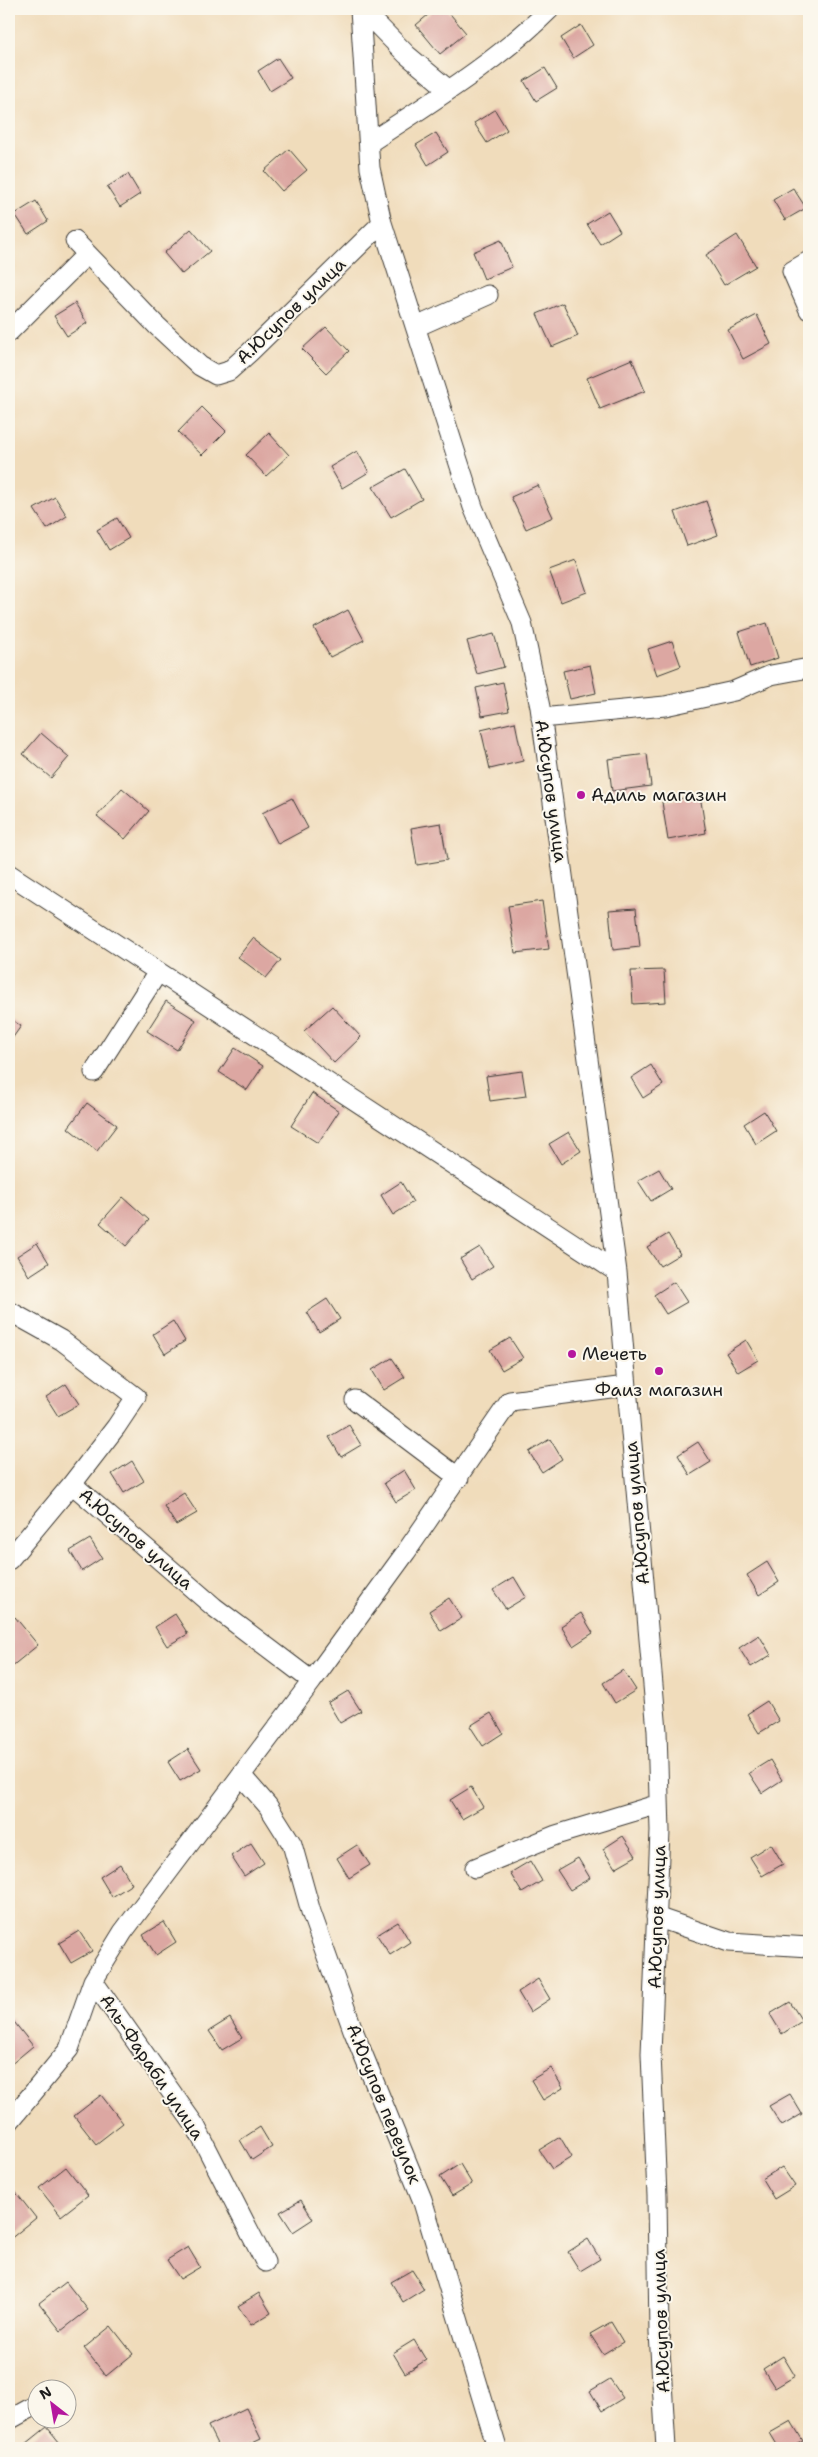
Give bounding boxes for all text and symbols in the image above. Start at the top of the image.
street label: А.Юсупов улица [231,252,351,370]
street label: А.Юсупов улица [529,718,573,864]
place label: Адиль магазин [591,783,727,807]
marker: Адиль магазин [575,789,587,801]
place label: Мечеть [582,1342,647,1366]
marker: Мечеть [566,1348,578,1360]
marker: Фаиз магазин [653,1365,665,1377]
place label: Фаиз магазин [595,1378,723,1402]
street label: А.Юсупов улица [619,1440,655,1586]
street label: А.Юсупов улица [74,1483,198,1595]
street label: А.Юсупов улица [642,1845,672,1989]
street label: Аль-Фараби улица [94,1989,210,2145]
street label: А.Юсупов переулок [341,2020,427,2188]
street label: А.Юсупов улица [646,2249,676,2393]
north arrow [28,2380,78,2430]
text: N [36,2382,55,2403]

